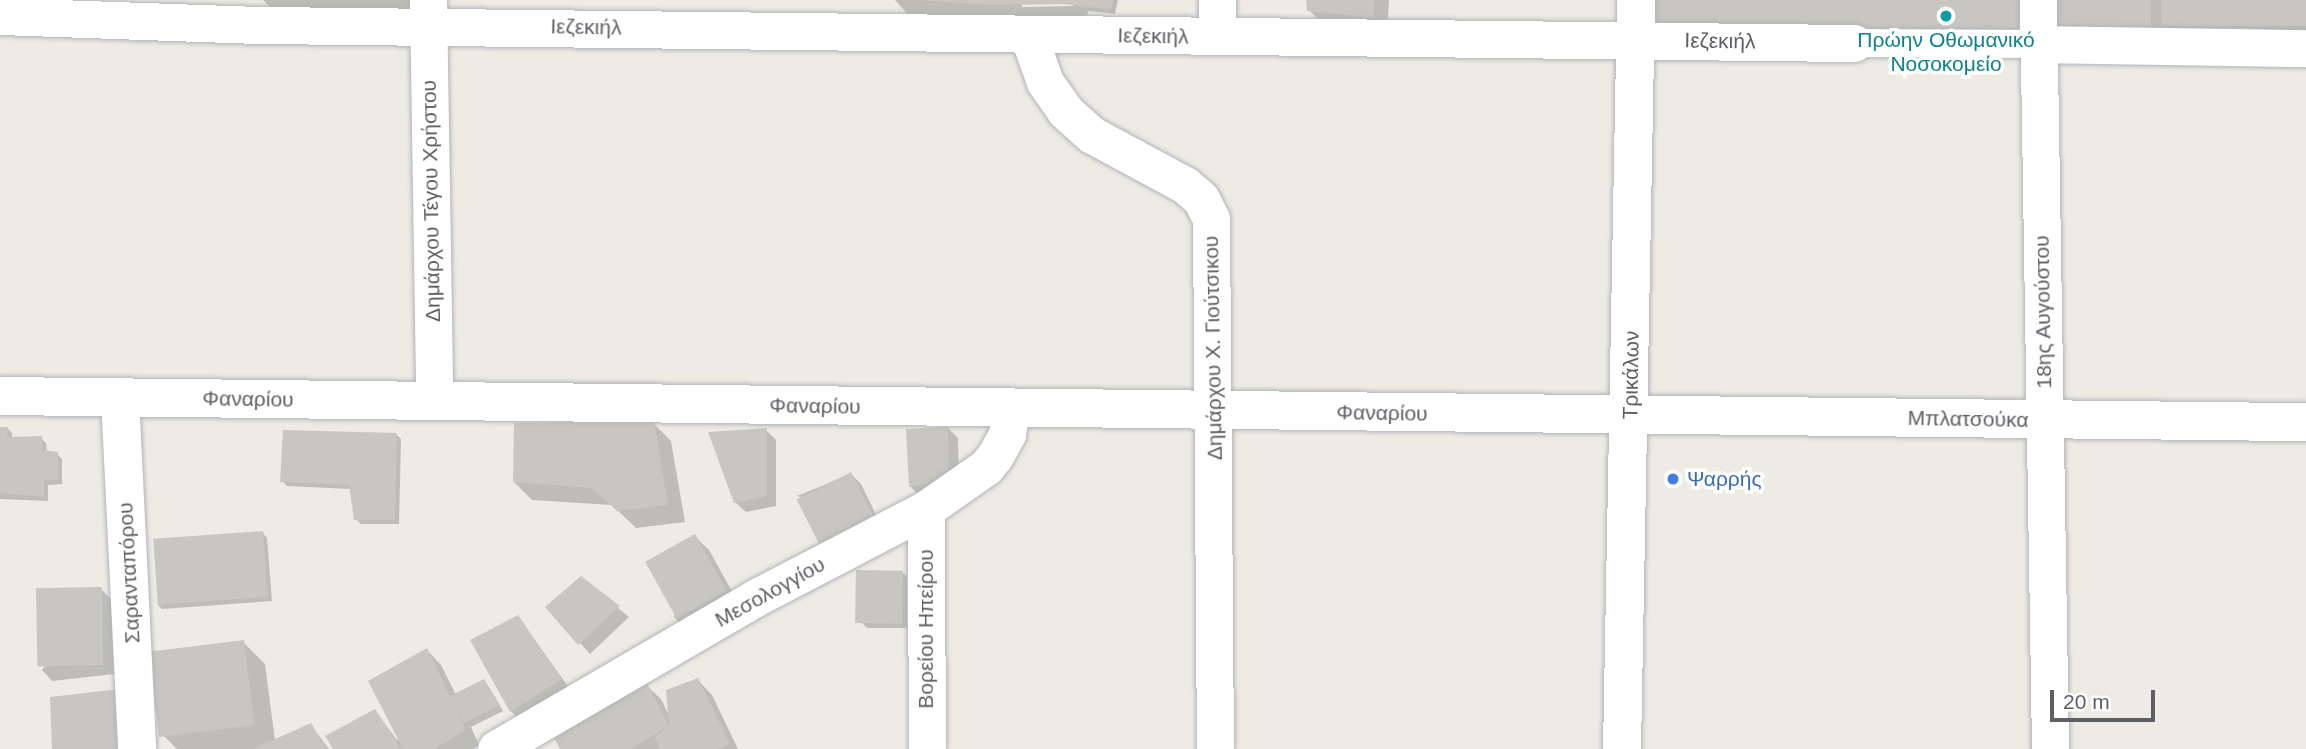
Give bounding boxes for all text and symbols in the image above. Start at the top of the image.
marker: Πρώην Οθωμανικό Νοσοκομείο [1938,8,1954,24]
street label: Ιεζεκιήλ [550,14,622,40]
street label: Ιεζεκιήλ [1117,23,1189,49]
place label: Πρώην Οθωμανικό Νοσοκομείο [1857,27,2035,77]
street label: Ιεζεκιήλ [1684,28,1756,54]
street label: Δημάρχου Τέγου Χρήστου [416,80,446,322]
street label: 18ης Αυγούστου [2029,235,2057,389]
street label: Δημάρχου Χ. Γιούτσικου [1198,236,1228,460]
street label: Τρικάλων [1618,330,1644,420]
street label: Φαναρίου [202,386,294,412]
street label: Φαναρίου [769,393,861,419]
street label: Φαναρίου [1336,400,1428,426]
street label: Μπλατσούκα [1907,405,2029,433]
place label: Ψαρρής [1687,466,1762,492]
marker: Ψαρρής [1665,471,1681,487]
street label: Σαρανταπόρου [113,502,145,644]
street label: Βορείου Ηπείρου [913,549,939,709]
street label: Μεσολογγίου [711,551,829,633]
scale bar [2054,676,2159,720]
text: 20 m [2063,690,2110,713]

